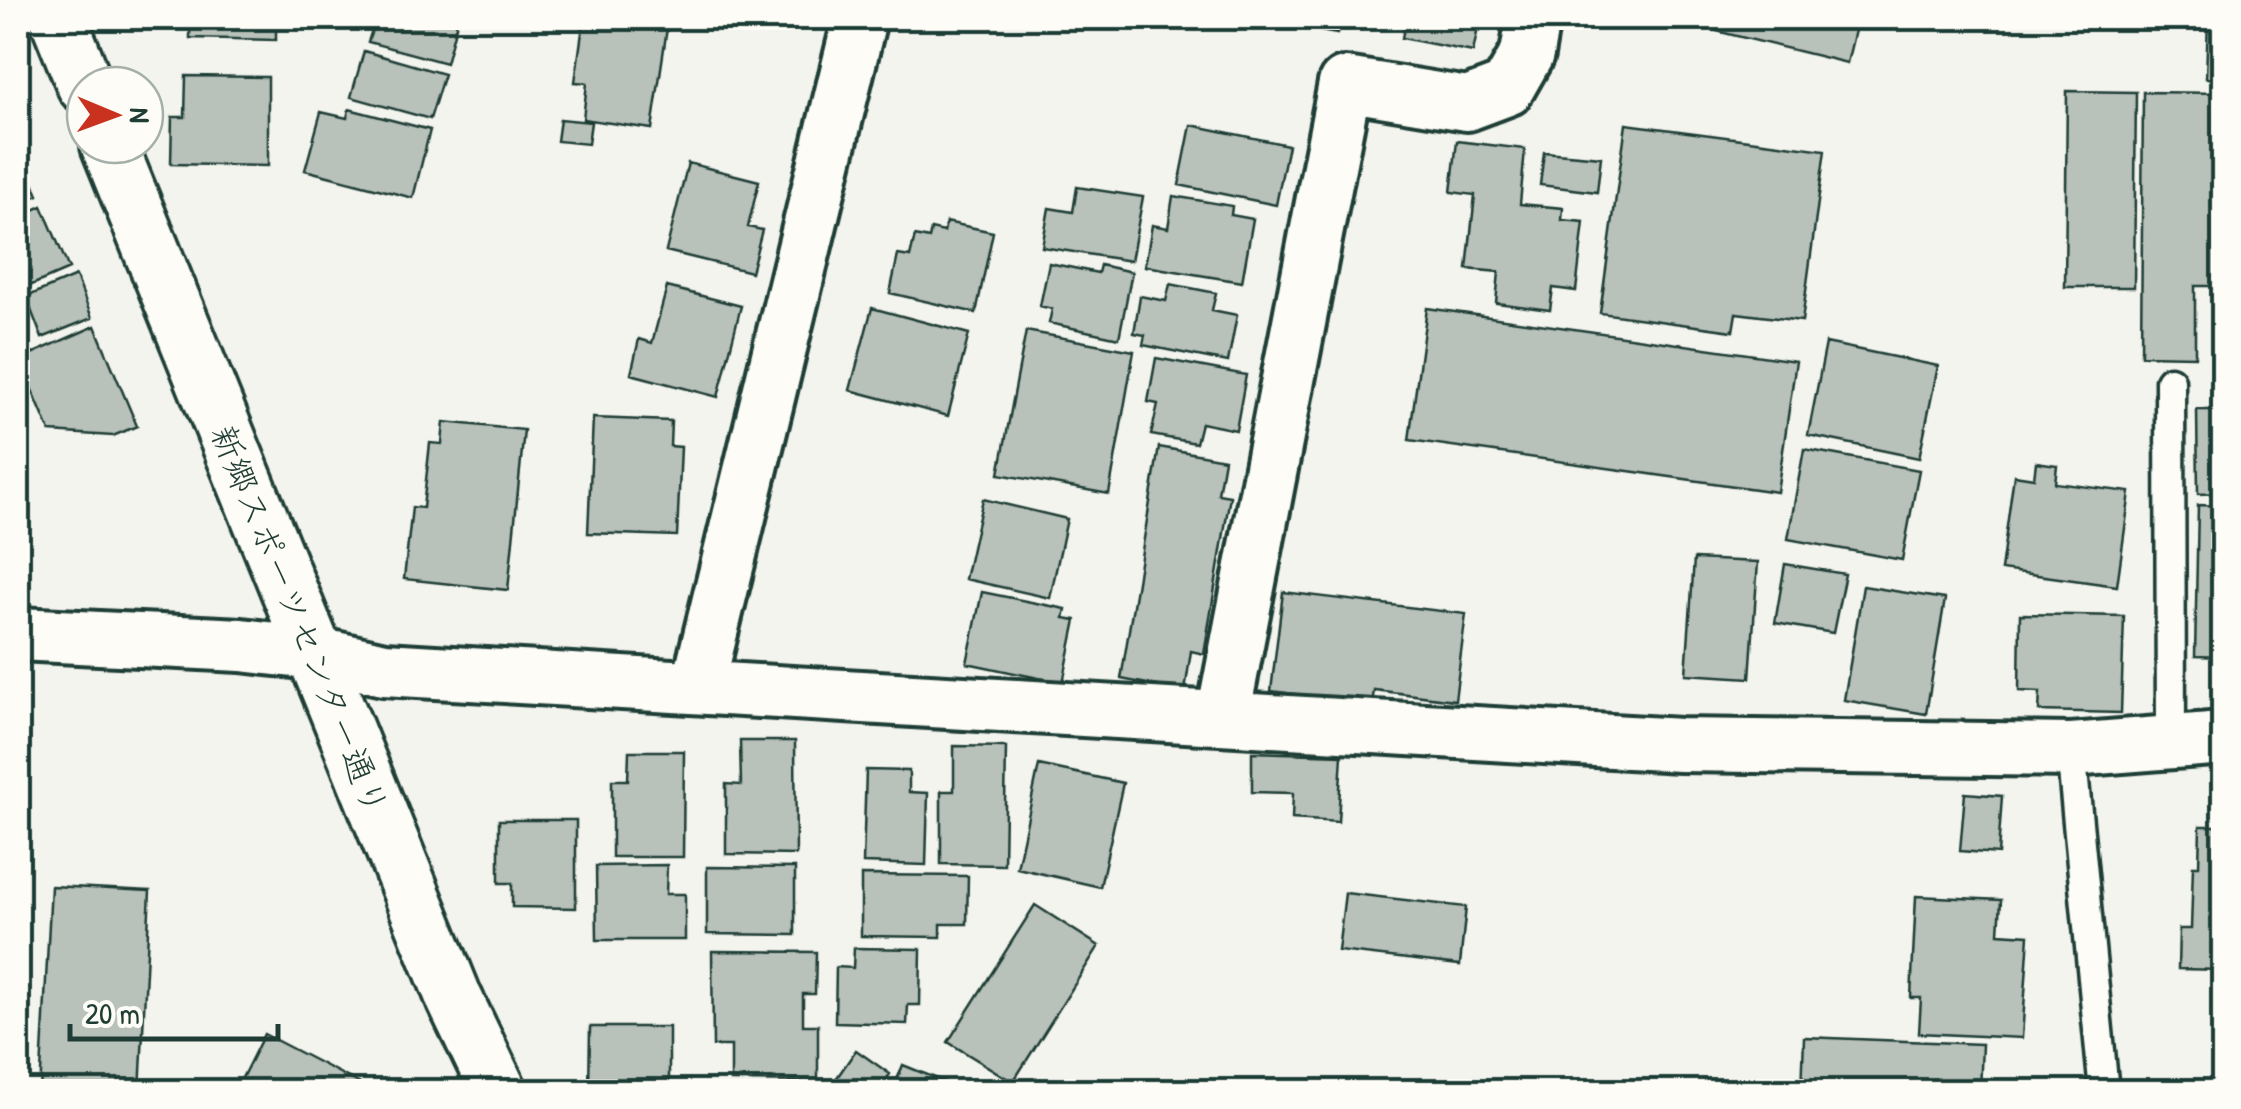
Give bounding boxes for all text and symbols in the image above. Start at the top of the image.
north arrow [65,65,165,165]
text: N [121,108,159,123]
street label: 新郷スポーツセンター通り [200,417,400,823]
scale bar [70,979,278,1041]
text: 20 m [85,993,140,1033]

